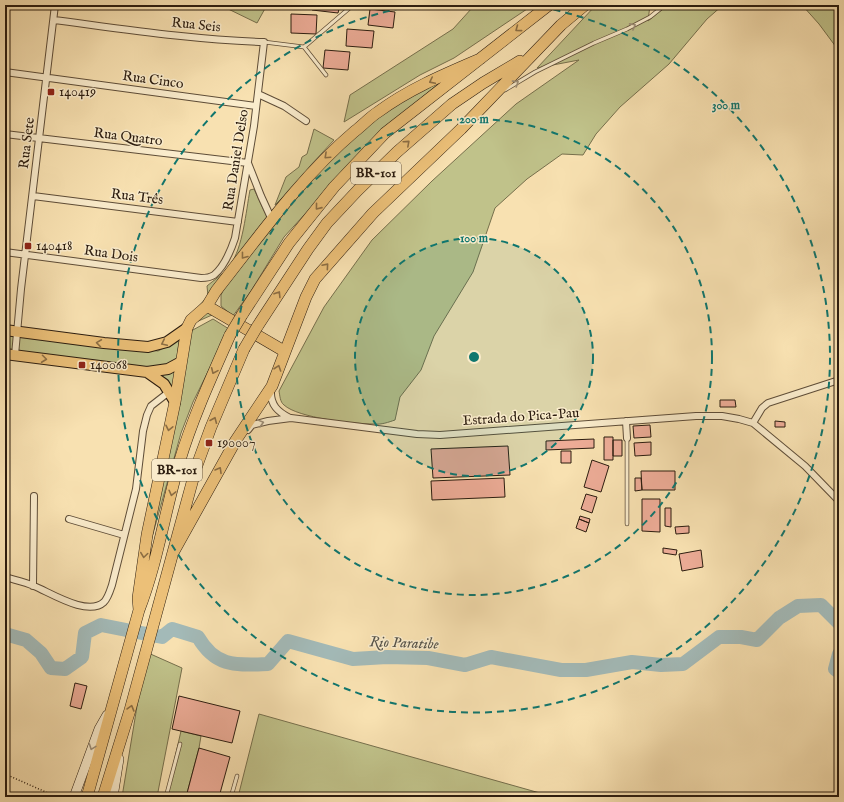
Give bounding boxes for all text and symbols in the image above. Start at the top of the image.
street label: Rua Seis [171,13,221,37]
one-way arrow [516,24,523,31]
one-way arrow [628,24,636,31]
street label: Rua Cinco [121,67,185,93]
one-way arrow [429,76,436,84]
one-way arrow [512,80,519,88]
place label: 140419 [59,83,96,101]
marker: 140419 [46,87,56,97]
text: 300 m [712,98,741,113]
street label: Rua Daniel Delso [219,107,253,212]
text: 200 m [459,112,489,127]
street label: Rua Sete [15,116,39,170]
street label: Rua Quatro [93,124,164,150]
one-way arrow [402,140,410,148]
one-way arrow [324,151,332,159]
road number: BR-101 [351,162,401,184]
street label: Rua Três [110,185,164,209]
one-way arrow [315,203,322,210]
text: 100 m [460,231,489,246]
place label: 140418 [36,237,73,255]
marker: 140418 [23,241,33,251]
street label: Rua Dois [83,241,139,267]
one-way arrow [241,251,248,258]
one-way arrow [321,264,328,271]
one-way arrow [273,291,281,298]
one-way arrow [161,338,168,346]
one-way arrow [96,339,102,348]
centre of rings [467,350,481,364]
one-way arrow [41,354,47,363]
place label: 140068 [90,356,127,374]
marker: 140068 [77,360,87,370]
one-way arrow [273,365,282,372]
one-way arrow [211,366,219,374]
street label: Estrada do Pica-Pau [462,404,580,430]
one-way arrow [209,416,217,424]
one-way arrow [257,419,264,428]
one-way arrow [166,424,174,431]
place label: 190007 [217,434,256,452]
marker: 190007 [204,438,214,448]
road number: BR-101 [152,459,202,481]
one-way arrow [214,467,222,474]
one-way arrow [168,490,176,497]
one-way arrow [140,552,149,558]
water label: Rio Paratibe [369,632,439,654]
one-way arrow [126,705,135,712]
one-way arrow [89,744,97,751]

